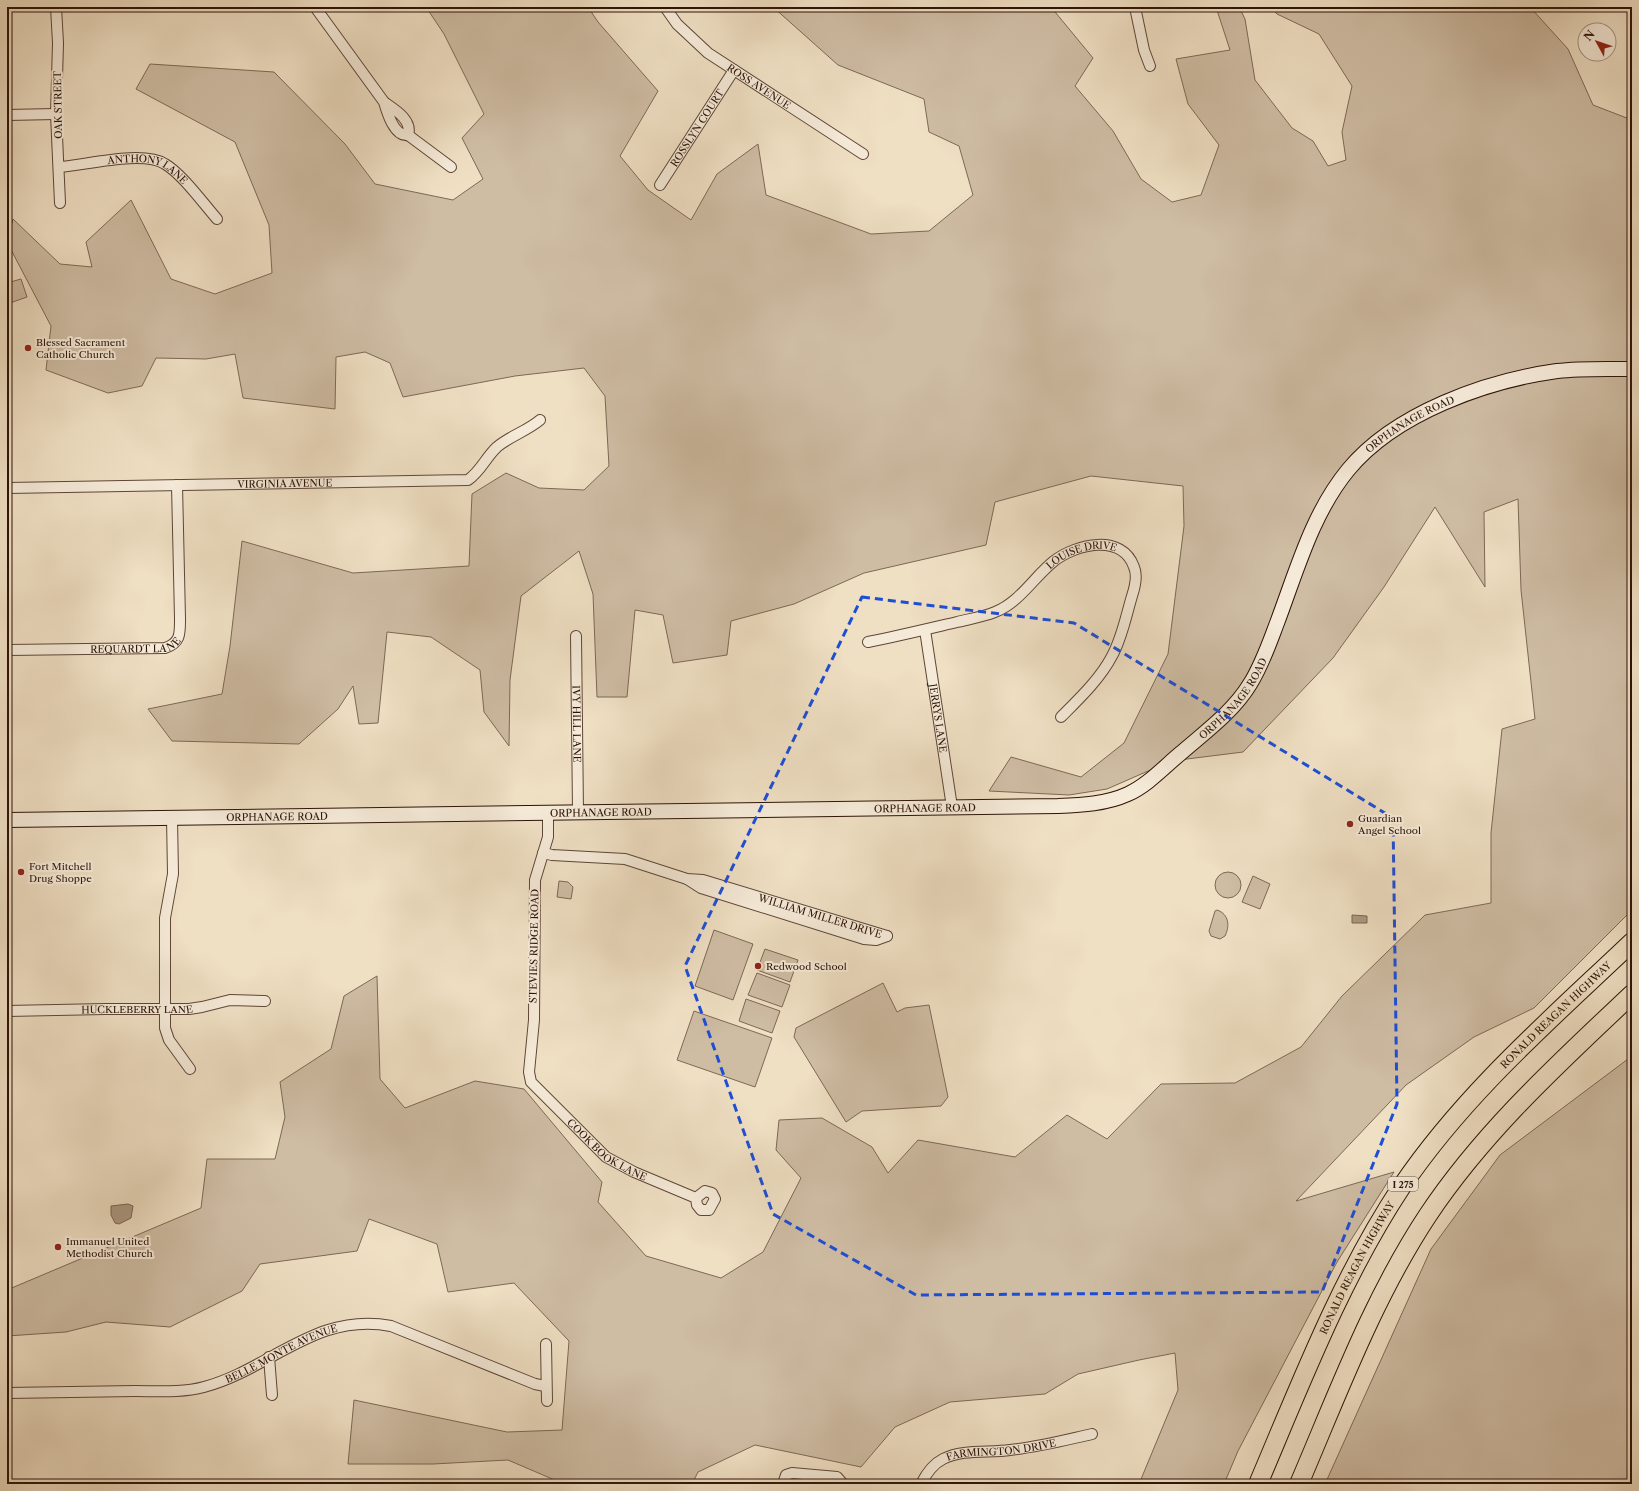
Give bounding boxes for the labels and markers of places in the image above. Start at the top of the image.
place label: Blessed Sacrament Catholic Church [36,336,126,361]
marker: Blessed Sacrament Catholic Church [23,343,33,353]
place label: Guardian Angel School [1357,812,1421,837]
marker: Guardian Angel School [1345,819,1355,829]
place label: Fort Mitchell Drug Shoppe [29,860,92,885]
marker: Fort Mitchell Drug Shoppe [16,867,26,877]
place label: Redwood School [766,960,847,973]
marker: Redwood School [753,961,763,971]
place label: Immanuel United Methodist Church [66,1235,153,1260]
marker: Immanuel United Methodist Church [53,1242,63,1252]

